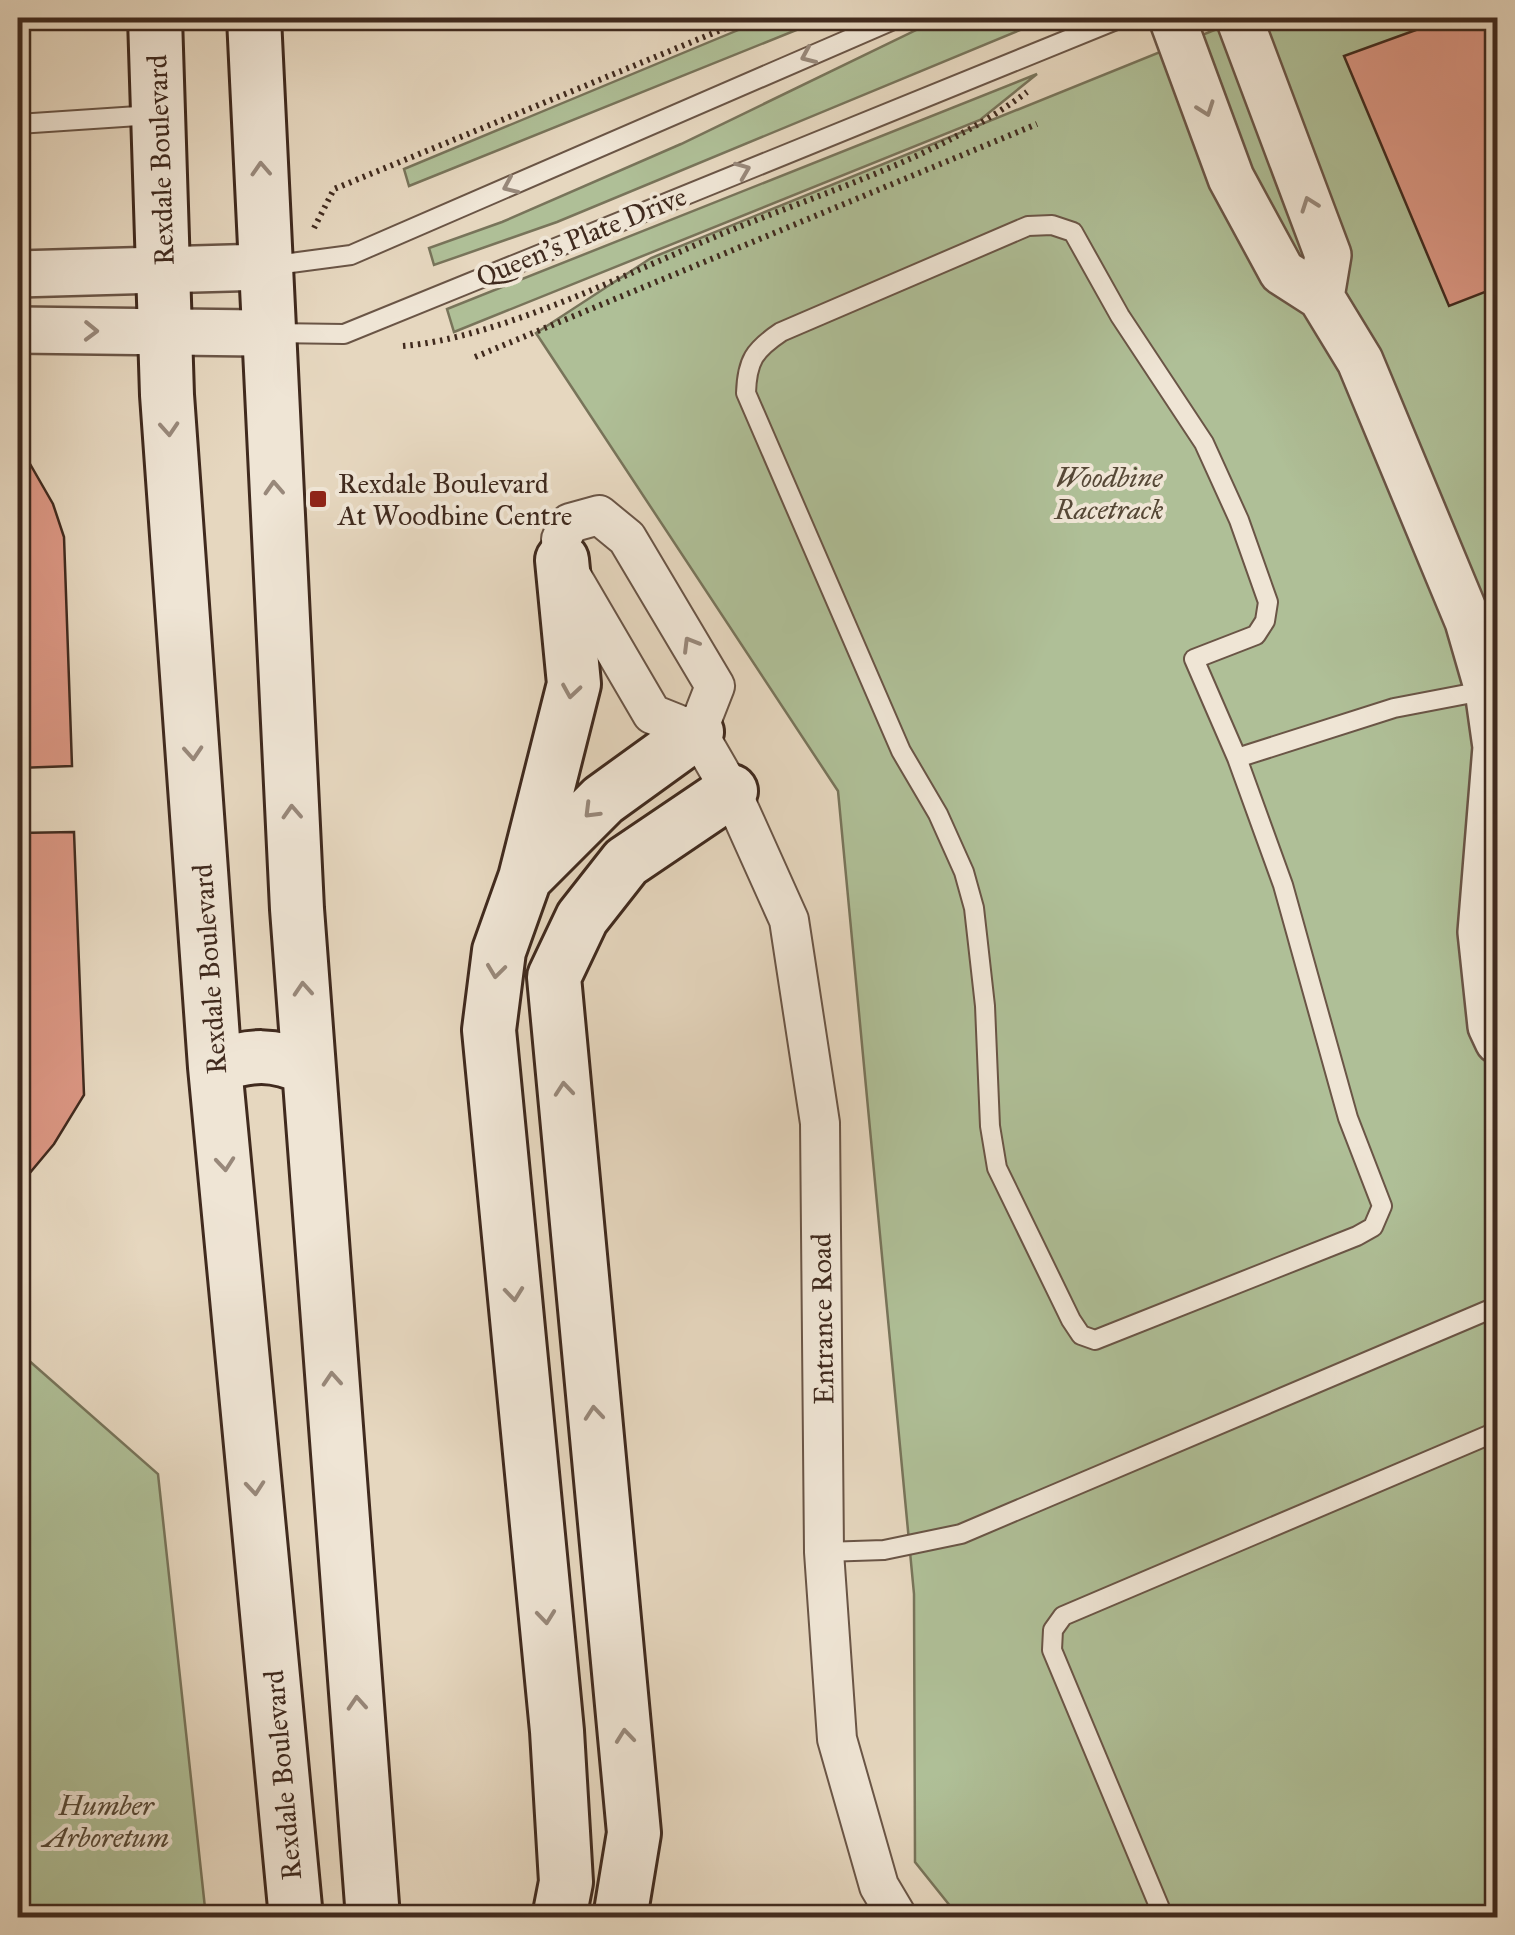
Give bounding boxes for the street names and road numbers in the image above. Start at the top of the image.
street label: Rexdale Boulevard [139,54,182,266]
street label: Queen's Plate Drive [471,178,692,295]
street label: Rexdale Boulevard [185,863,234,1075]
street label: Entrance Road [804,1233,841,1405]
street label: Rexdale Boulevard [256,1668,309,1881]

